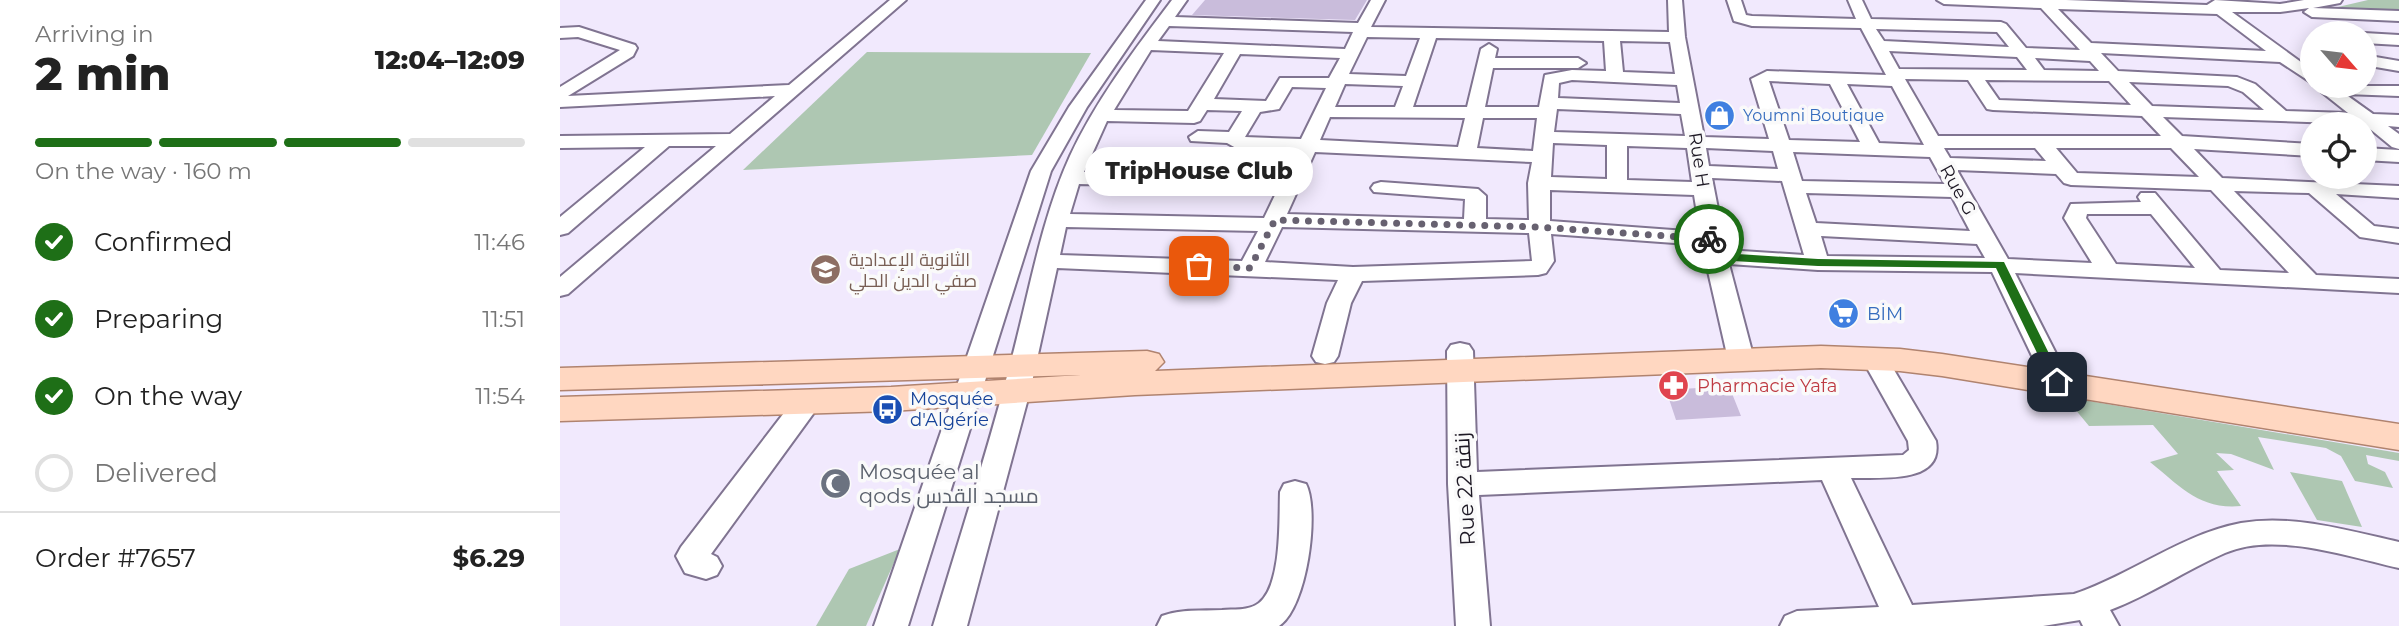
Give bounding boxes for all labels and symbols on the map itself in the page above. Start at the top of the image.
north arrow [2300,21,2376,98]
shop icon: Youmni Boutique [1703,98,1737,132]
place label: Youmni Boutique [1743,106,1884,125]
street label: Rue H [1684,131,1714,189]
callout: TripHouse Club [1085,147,1313,196]
street label: Rue G [1935,161,1981,219]
courier [1674,204,1744,274]
pin [1169,236,1229,296]
place label: الثانوية الإعدادية صفي الدين الحلي [849,249,977,295]
school or university icon: الثانوية الإعدادية صفي الدين الحلي [809,253,843,287]
supermarket icon: BİM [1827,297,1861,331]
place label: BİM [1867,303,1903,325]
pin [2027,352,2087,412]
pharmacy icon: Pharmacie Yafa [1657,369,1691,403]
place label: Pharmacie Yafa [1697,375,1837,397]
place label: Mosquée d'Algérie [910,388,993,431]
bus stop icon: Mosquée d'Algérie [870,392,904,426]
street label: Rue 22 زنقة [1449,432,1480,546]
place label: Mosquée al qods مسجد القدس [859,459,1039,509]
mosque icon: Mosquée al qods مسجد القدس [819,467,853,501]

